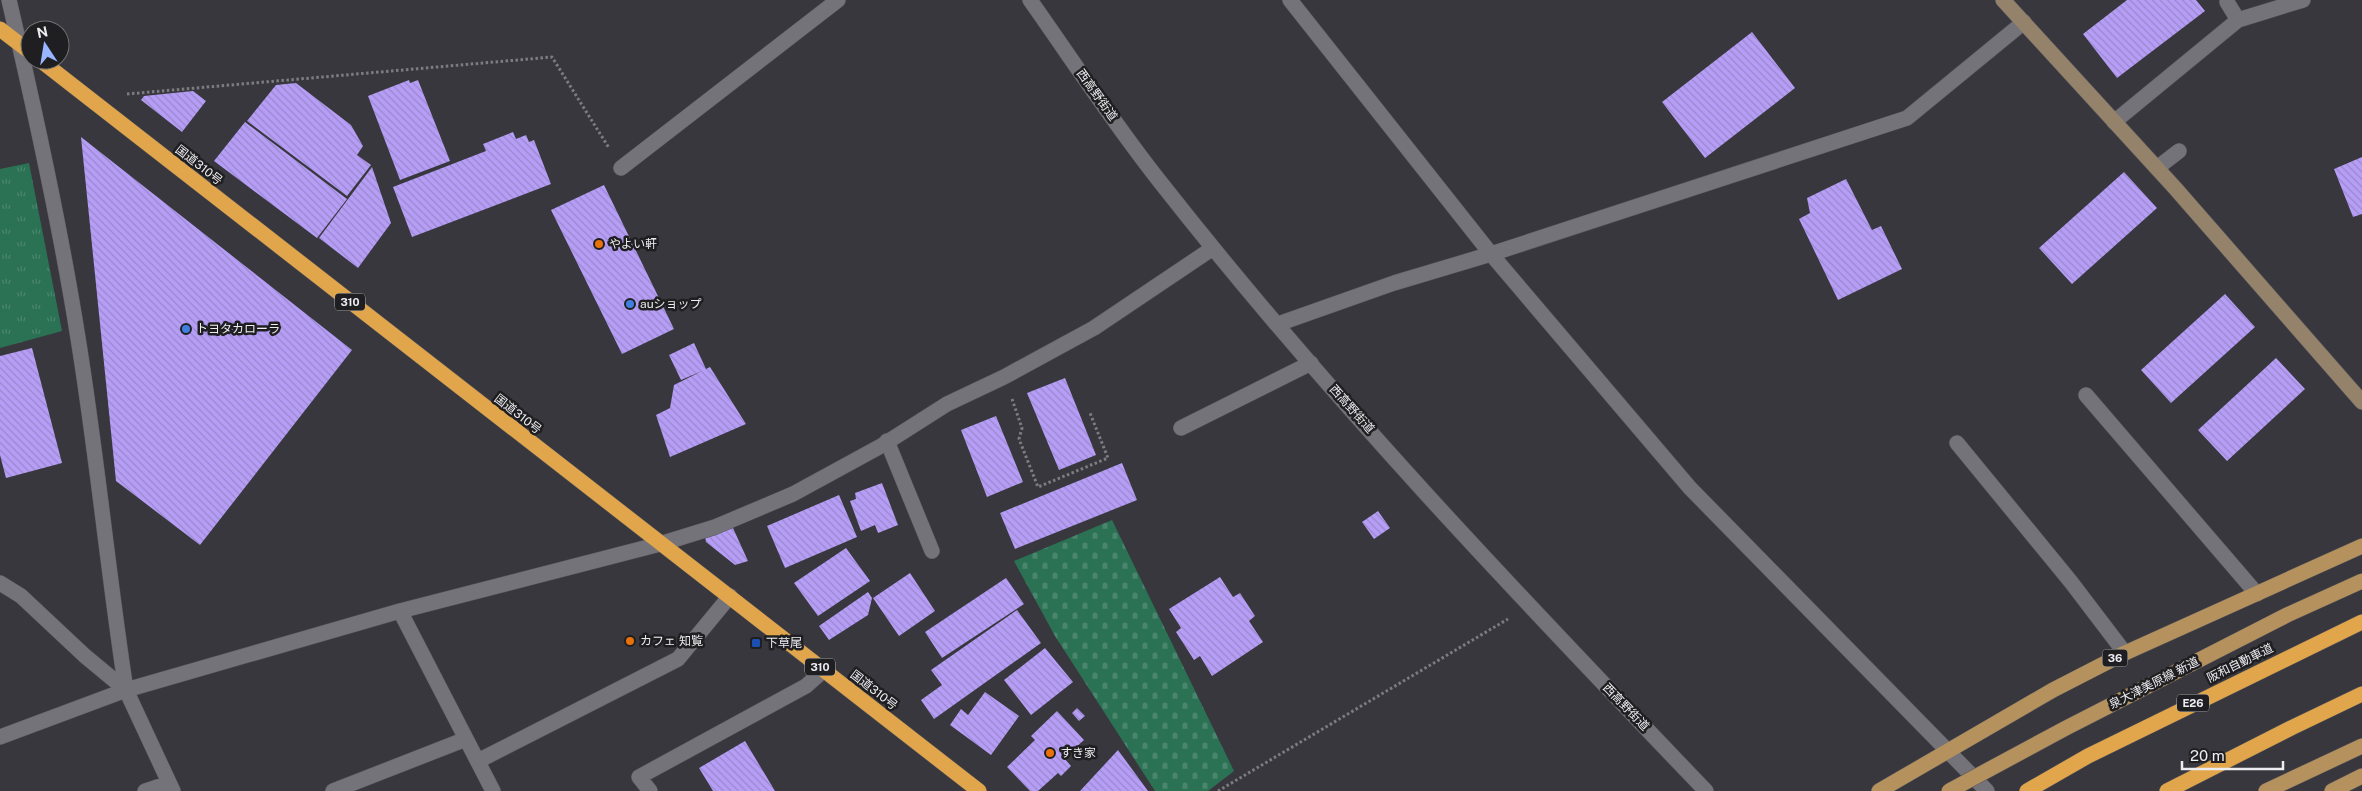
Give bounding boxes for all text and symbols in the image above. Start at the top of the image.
north arrow [20,20,70,70]
text: N [35,23,49,41]
street label: 西高野街道 [1074,67,1120,123]
street label: 国道310号 [173,142,225,188]
place label: やよい軒 [609,237,657,251]
marker: やよい軒 [593,238,605,250]
road number: 310 [335,294,365,310]
place label: auショップ [640,297,702,311]
marker: auショップ [624,298,636,310]
place label: トヨタカローラ [196,322,280,336]
marker: トヨタカローラ [180,323,192,335]
street label: 西高野街道 [1327,382,1377,436]
street label: 国道310号 [492,391,544,437]
place label: カフェ 知覧 [640,634,703,648]
marker: カフェ 知覧 [624,635,636,647]
place label: 下草尾 [766,636,802,650]
marker: 下草尾 [750,637,762,649]
street label: 阪和自動車道 [2205,641,2275,685]
road number: 36 [2102,650,2128,666]
street label: 泉大津美原線 新道 [2107,654,2201,712]
road number: 310 [805,659,835,676]
street label: 国道310号 [848,667,900,713]
street label: 西高野街道 [1600,681,1652,733]
road number: E26 [2177,694,2209,711]
scale bar [2182,738,2283,770]
place label: すき家 [1060,746,1096,760]
marker: すき家 [1044,747,1056,759]
text: 20 m [2190,747,2225,764]

